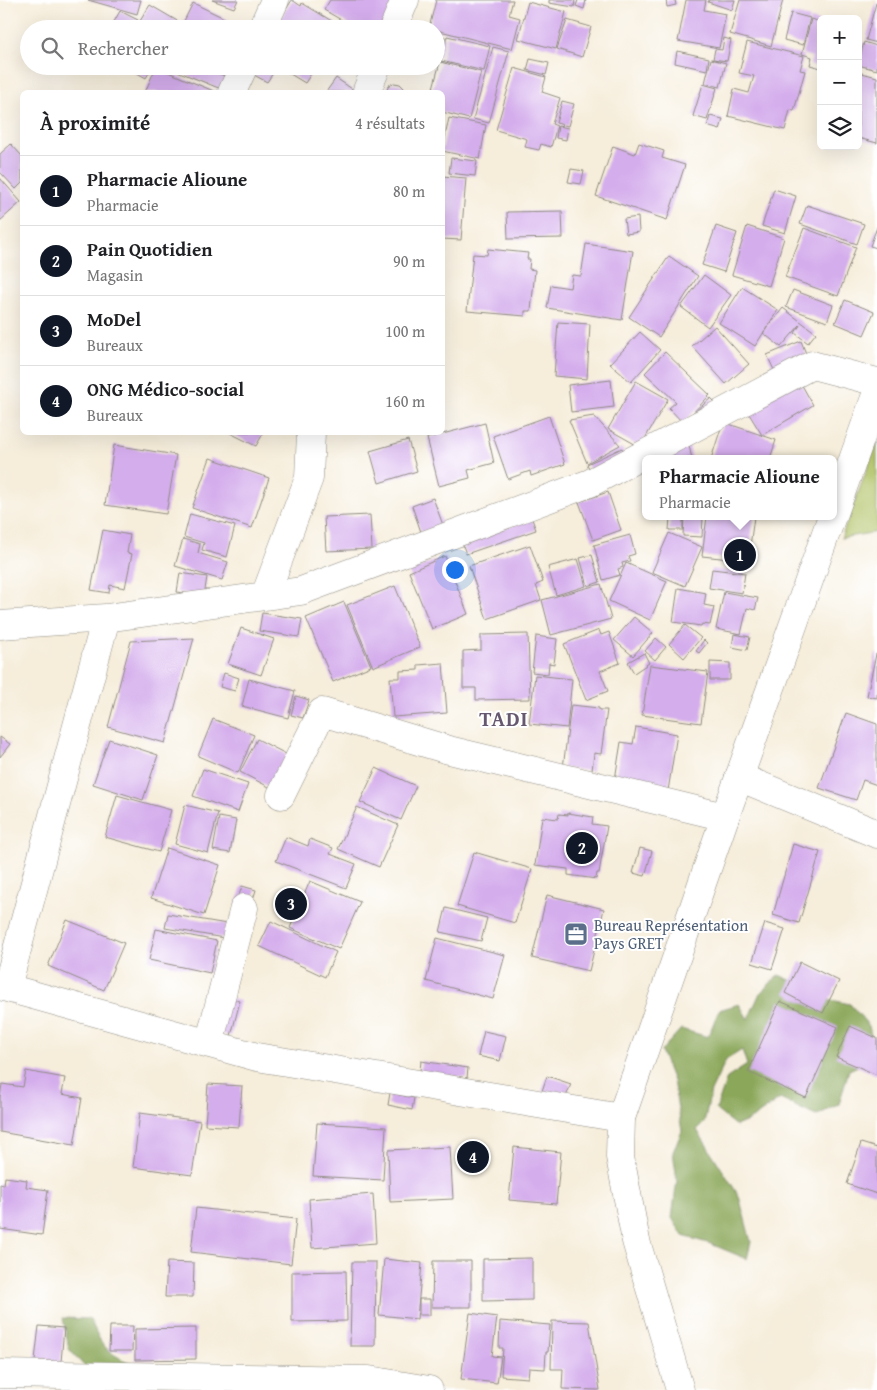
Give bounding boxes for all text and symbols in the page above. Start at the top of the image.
map controls [817,15,862,150]
button: + [817,15,862,60]
search box [20,20,445,75]
icon: search [38,34,66,62]
text: Rechercher [78,34,169,62]
button: − [817,60,862,105]
button: layers [817,105,862,150]
text: À proximité [40,107,150,138]
text: 4 résultats [355,111,425,135]
text: Pharmacie Alioune [87,165,247,193]
text: 1 [52,179,60,203]
text: 80 m [393,179,425,203]
text: Pharmacie [87,193,158,217]
text: Pain Quotidien [87,235,213,263]
text: 2 [52,249,60,273]
text: 90 m [393,249,425,273]
text: Magasin [87,263,143,287]
text: MoDel [87,305,141,333]
text: 3 [52,319,60,343]
text: 100 m [385,319,425,343]
text: Bureaux [87,333,143,357]
text: ONG Médico-social [87,375,244,403]
text: 4 [52,389,60,413]
text: 160 m [385,389,425,413]
text: Bureaux [87,403,143,427]
popup [642,455,837,520]
text: Pharmacie Alioune [659,462,820,490]
text: Pharmacie [659,490,731,514]
pin: 1 [724,536,756,574]
your location [442,557,468,583]
district label: TADI [479,703,529,734]
pin: 2 [566,829,598,867]
pin: 3 [275,885,307,923]
place label: Bureau Représentation Pays GRET [594,913,748,955]
office icon: Bureau Représentation Pays GRET [563,921,589,947]
pin: 4 [457,1138,489,1176]

